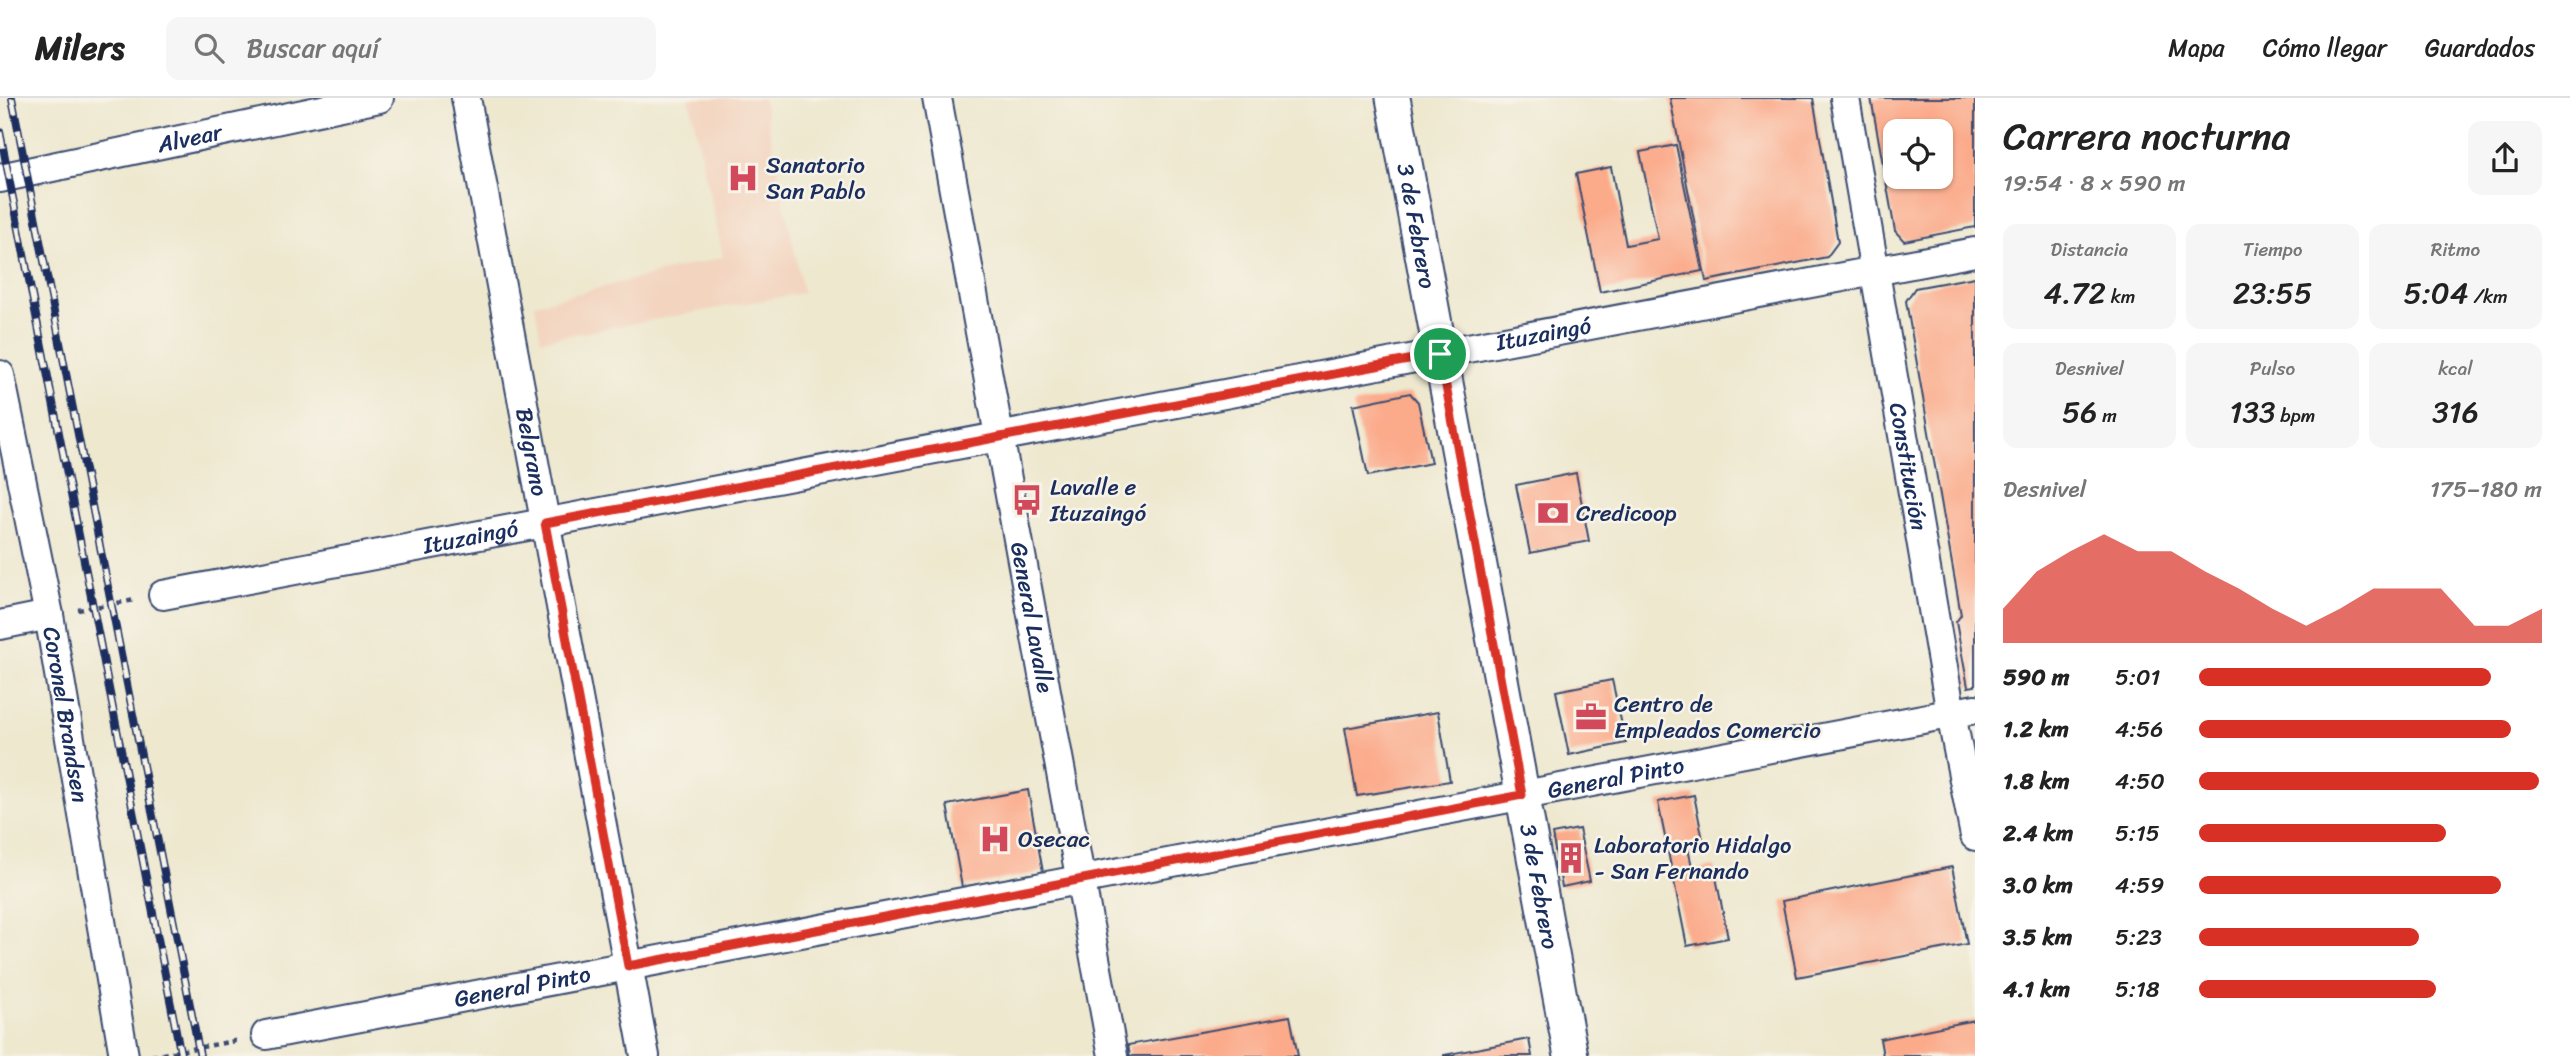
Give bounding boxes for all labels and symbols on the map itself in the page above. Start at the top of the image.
street label: Alvear [153,111,227,165]
place label: Sanatorio San Pablo [766,145,866,212]
street label: 3 de Febrero [1385,160,1449,292]
hospital icon: Sanatorio San Pablo [726,161,760,195]
street label: Ituzaingó [1491,305,1595,363]
pin [1410,324,1470,384]
street label: Constitución [1877,399,1940,534]
street label: Belgrano [504,404,560,500]
place label: Lavalle e Ituzaingó [1049,467,1146,534]
bus stop icon: Lavalle e Ituzaingó [1010,483,1044,517]
place label: Credicoop [1576,493,1677,534]
bank icon: Credicoop [1536,496,1570,530]
street label: Ituzaingó [419,508,522,566]
street label: General Lavalle [998,539,1066,696]
street label: Coronel Brandsen [31,623,101,806]
place label: Centro de Empleados Comercio [1614,684,1821,751]
office icon: Centro de Empleados Comercio [1574,700,1608,734]
street label: General Pinto [1544,744,1688,811]
place label: Osecac [1018,819,1090,860]
street label: 3 de Febrero [1508,820,1571,953]
hospital icon: Osecac [978,822,1012,856]
place label: Laboratorio Hidalgo - San Fernando [1594,825,1791,892]
building icon: Laboratorio Hidalgo - San Fernando [1554,841,1588,875]
street label: General Pinto [451,953,595,1019]

